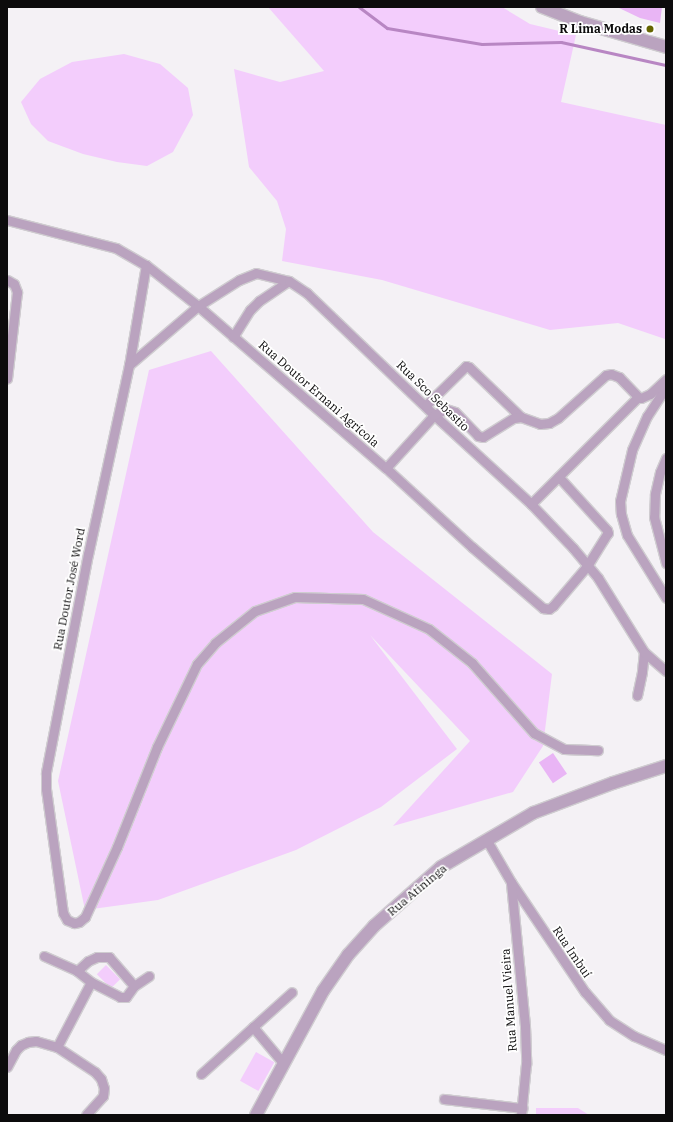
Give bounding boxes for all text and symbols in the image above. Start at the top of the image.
place label: R Lima Modas [559,22,642,36]
marker: R Lima Modas [645,24,655,34]
street label: Rua Doutor Ernani Agrícola [256,338,382,450]
street label: Rua Sco Sebastio [394,358,472,434]
street label: Rua Doutor José Word [50,527,88,651]
street label: Rua Atininga [384,861,450,919]
street label: Rua Imbuí [550,924,594,980]
street label: Rua Manuel Vieira [498,948,520,1052]

